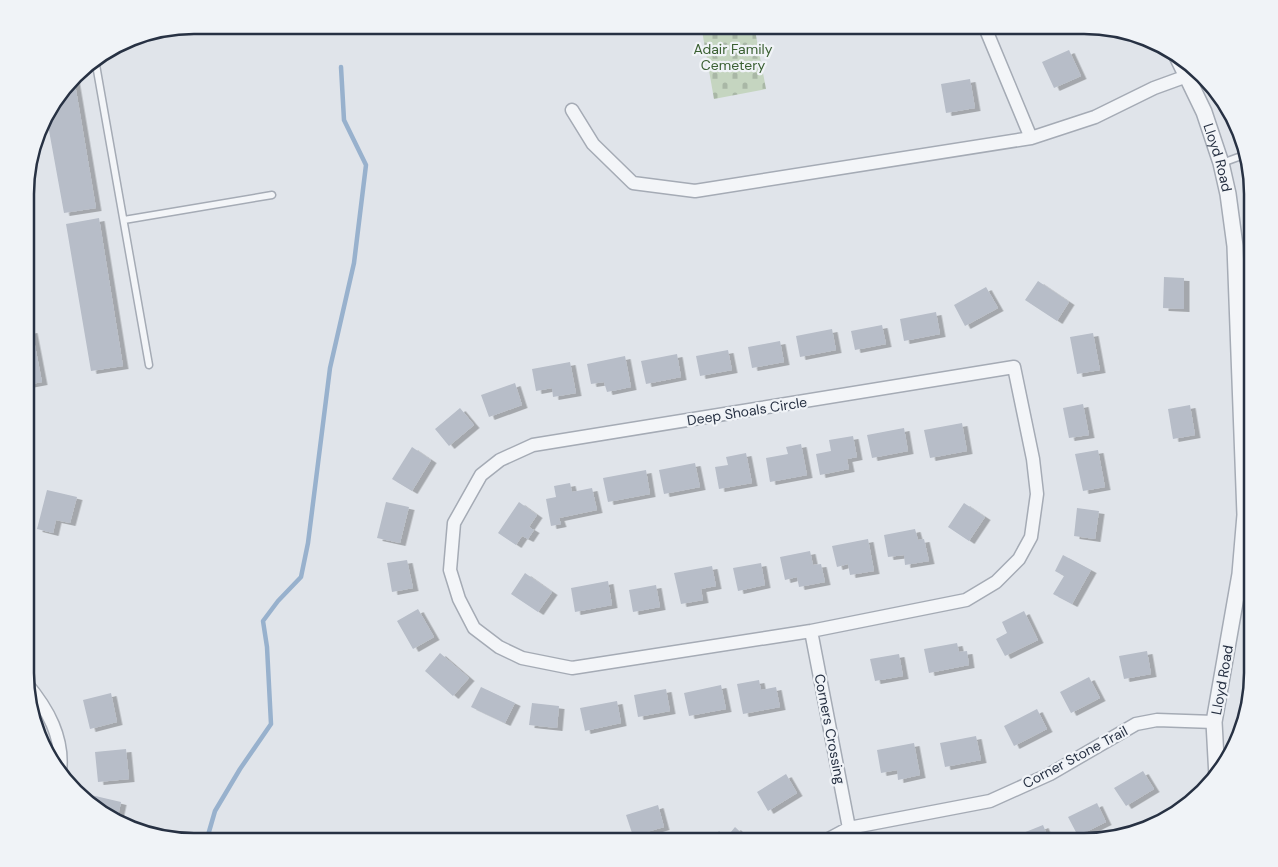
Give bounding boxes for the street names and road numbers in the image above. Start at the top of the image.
street label: Lloyd Road [1199,121,1236,193]
street label: Deep Shoals Circle [686,393,808,429]
street label: Lloyd Road [1207,644,1237,716]
street label: Corners Crossing [810,672,850,786]
street label: Corner Stone Trail [1019,722,1131,792]

